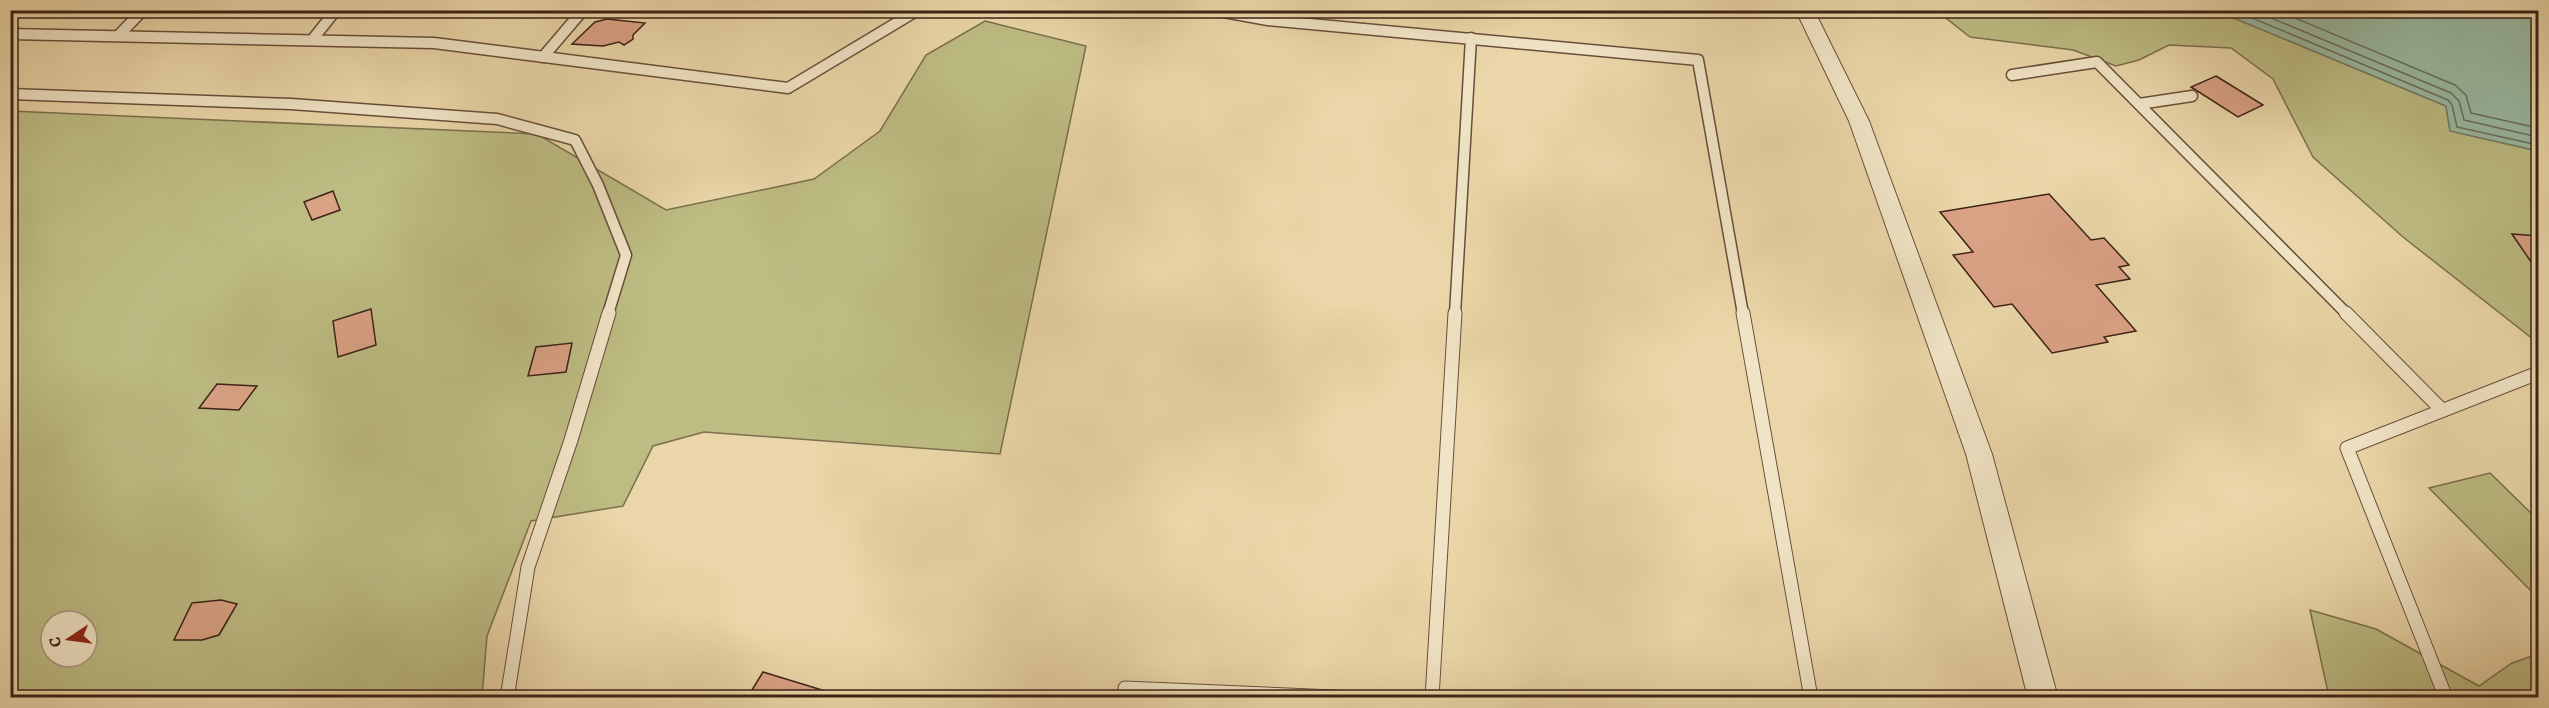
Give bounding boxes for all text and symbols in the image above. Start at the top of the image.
north arrow [39,609,99,669]
text: С [44,635,67,649]

